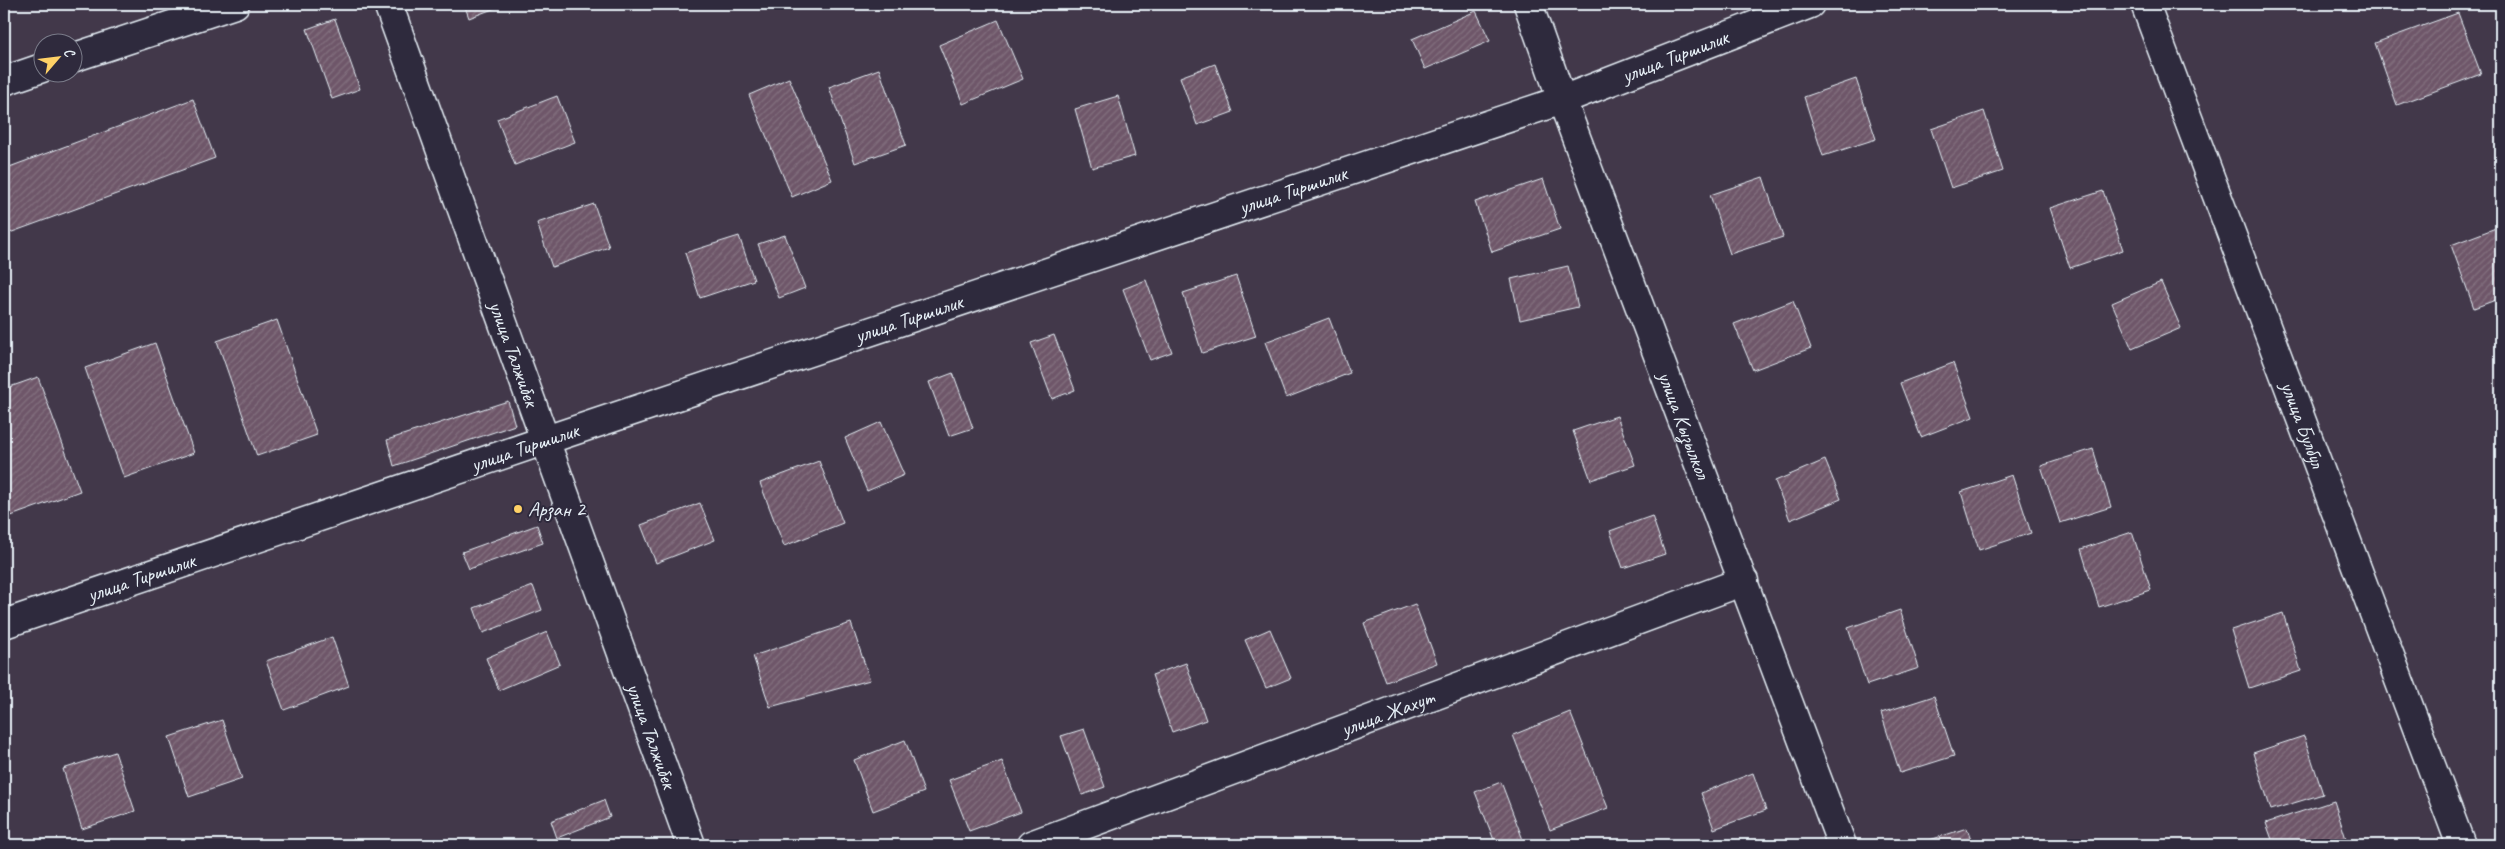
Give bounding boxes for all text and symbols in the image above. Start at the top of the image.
street label: улица Тиршилик [1616,23,1733,89]
north arrow [32,32,82,82]
text: С [60,45,79,61]
street label: улица Тиршилик [1234,159,1352,221]
street label: улица Тиршилик [849,288,968,349]
street label: улица Талжибек [482,296,546,412]
street label: улица Кызылкол [1651,366,1717,484]
street label: улица Булбул [2274,376,2332,473]
street label: улица Тиршилик [465,417,583,478]
place label: Арзан 2 [528,496,587,522]
marker: Арзан 2 [512,503,524,515]
street label: улица Тиршилик [82,547,200,608]
street label: улица Талжибек [620,678,683,794]
street label: улица Жахут [1335,684,1439,743]

